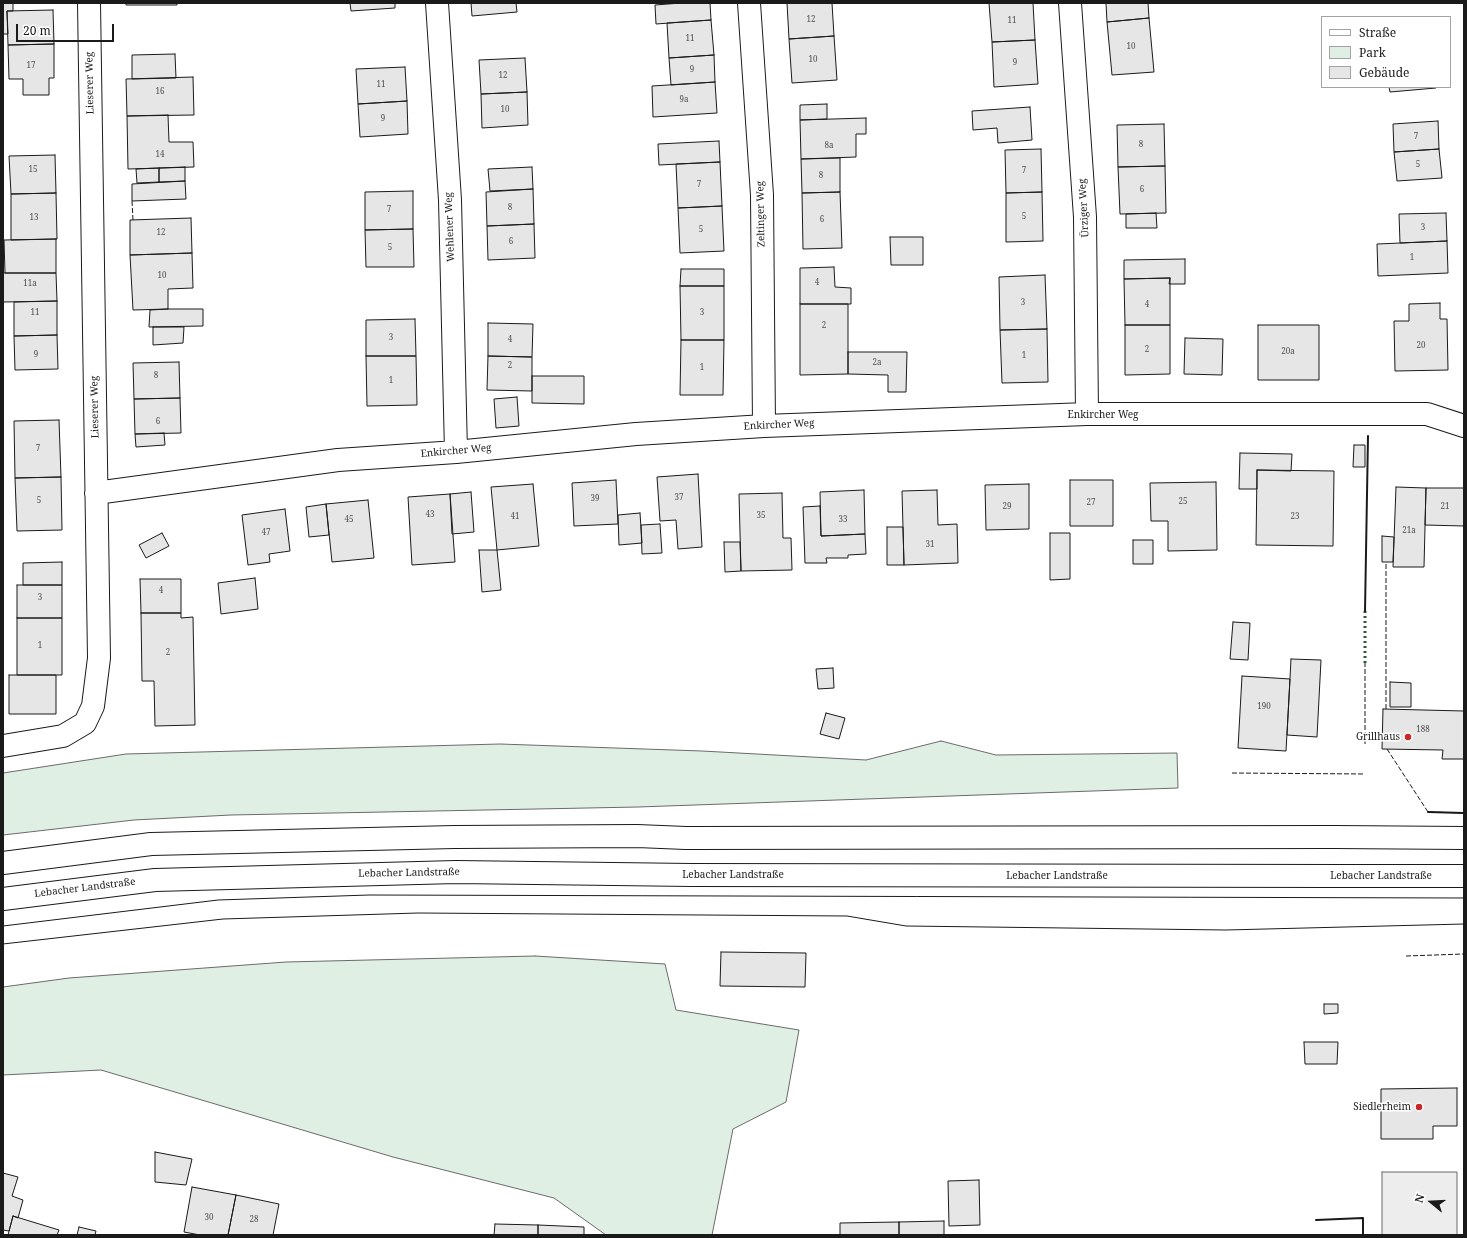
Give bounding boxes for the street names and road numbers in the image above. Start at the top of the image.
street label: Lieserer Weg [83,52,97,114]
street label: Ürziger Weg [1076,178,1092,238]
street label: Zeltinger Weg [754,181,768,247]
street label: Wehlener Weg [443,192,457,262]
street label: Lieserer Weg [88,376,102,438]
street label: Enkircher Weg [1068,409,1138,421]
street label: Enkircher Weg [743,417,815,433]
street label: Enkircher Weg [420,442,492,460]
street label: Lebacher Landstraße [358,866,460,880]
street label: Lebacher Landstraße [682,869,784,881]
street label: Lebacher Landstraße [1006,870,1108,882]
street label: Lebacher Landstraße [1330,870,1432,882]
street label: Lebacher Landstraße [34,876,136,900]

